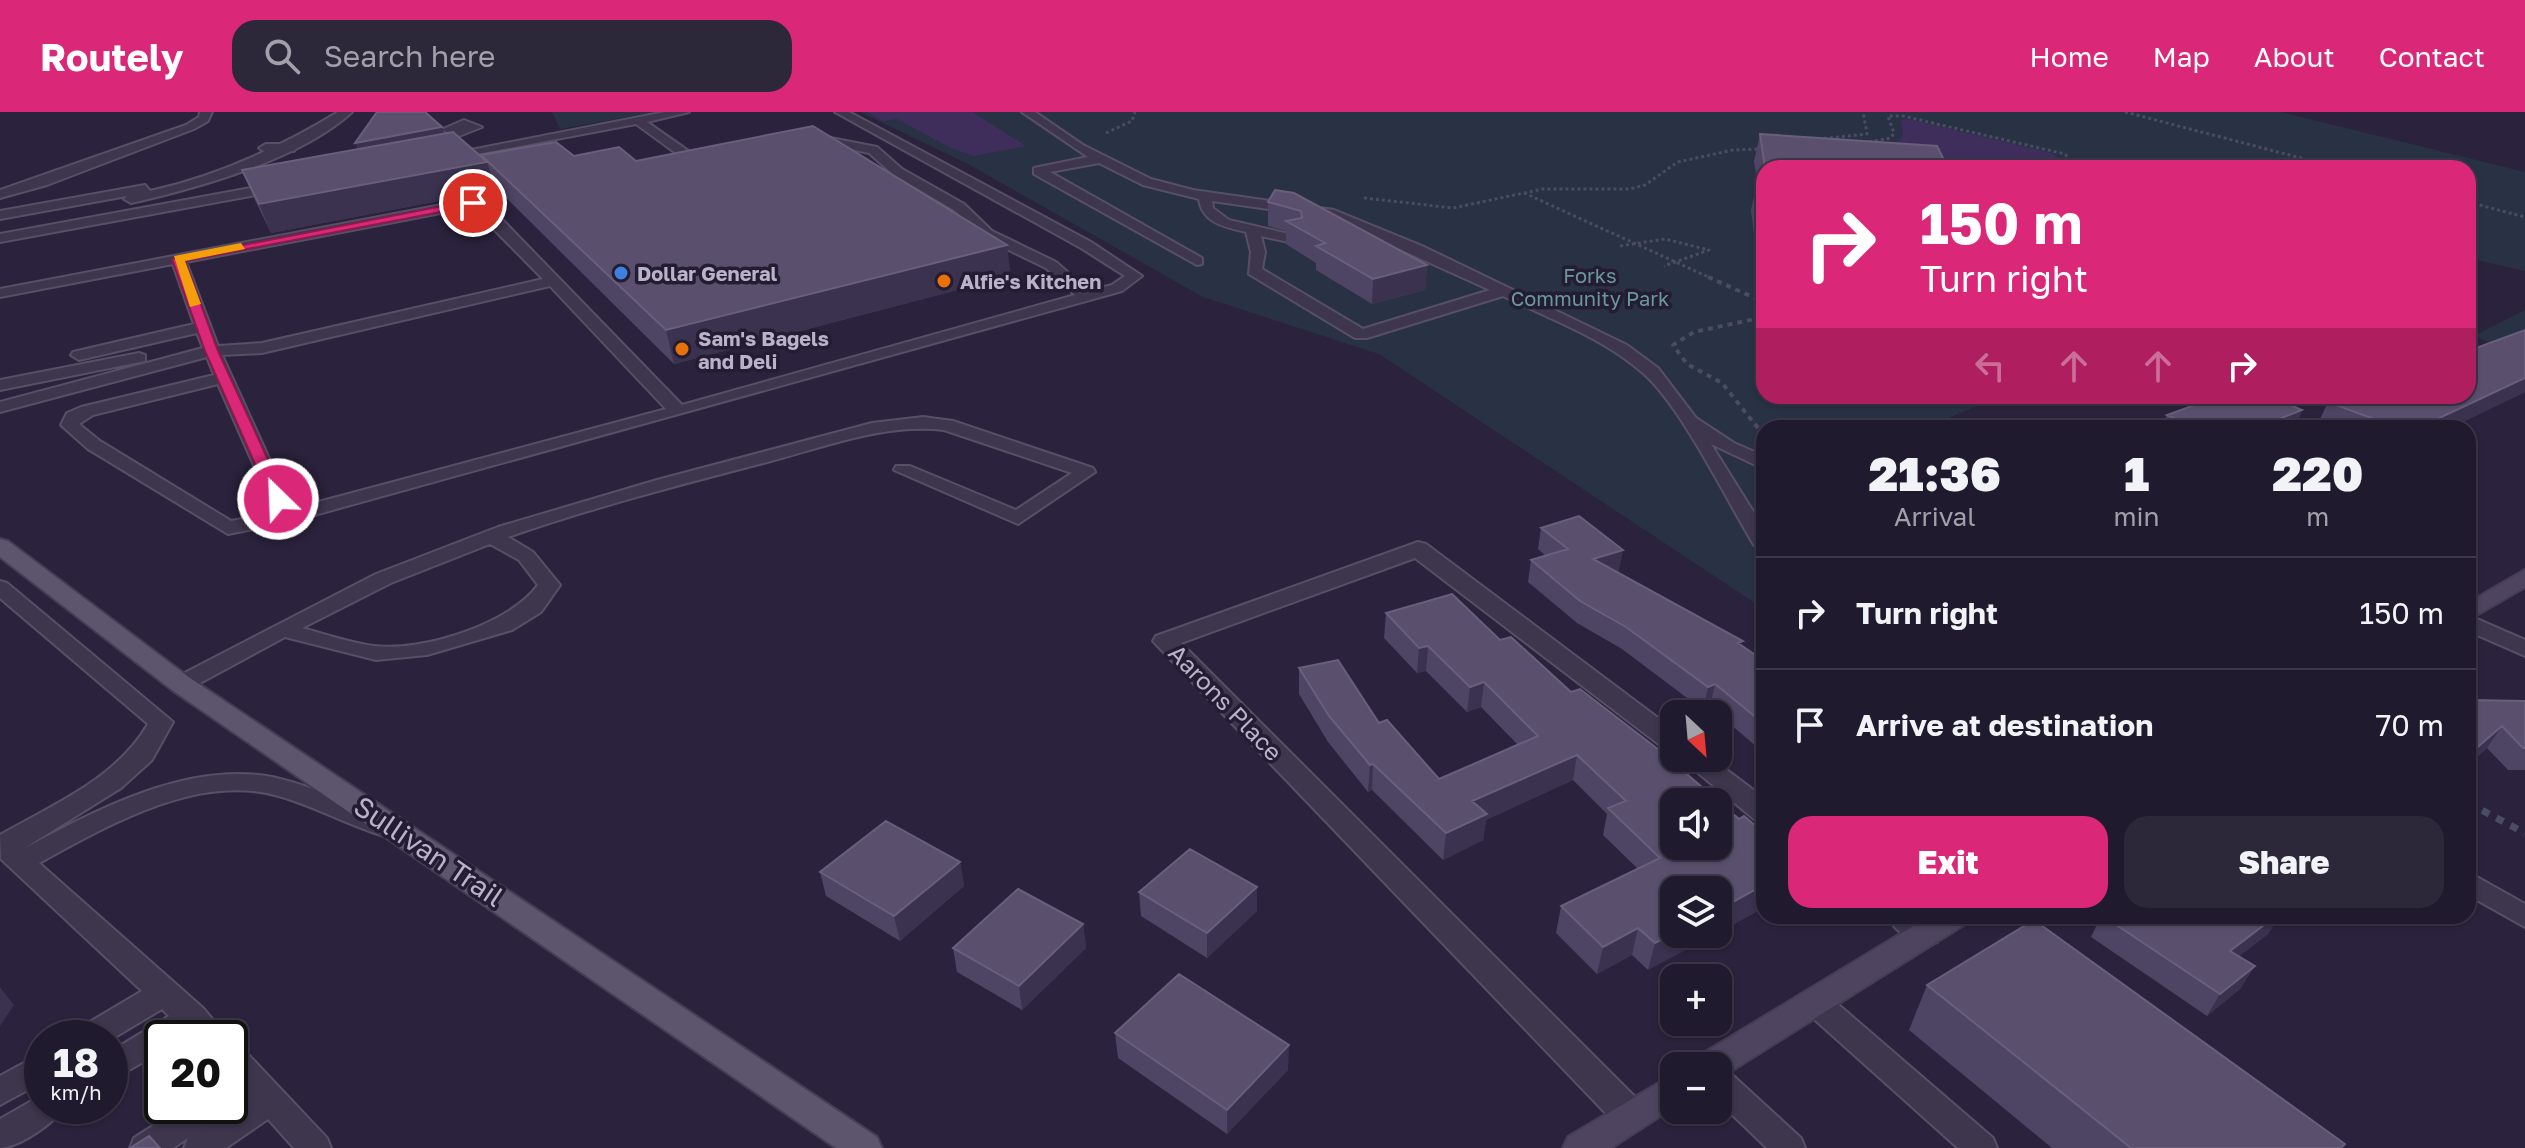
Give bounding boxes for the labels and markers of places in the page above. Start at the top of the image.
pin [439,169,507,237]
place label: Dollar General [637,261,778,285]
marker: Dollar General [612,264,630,282]
place label: Alfie's Kitchen [960,269,1101,293]
marker: Alfie's Kitchen [935,272,953,290]
place label: Sam's Bagels and Deli [698,326,829,373]
marker: Sam's Bagels and Deli [673,340,691,358]

